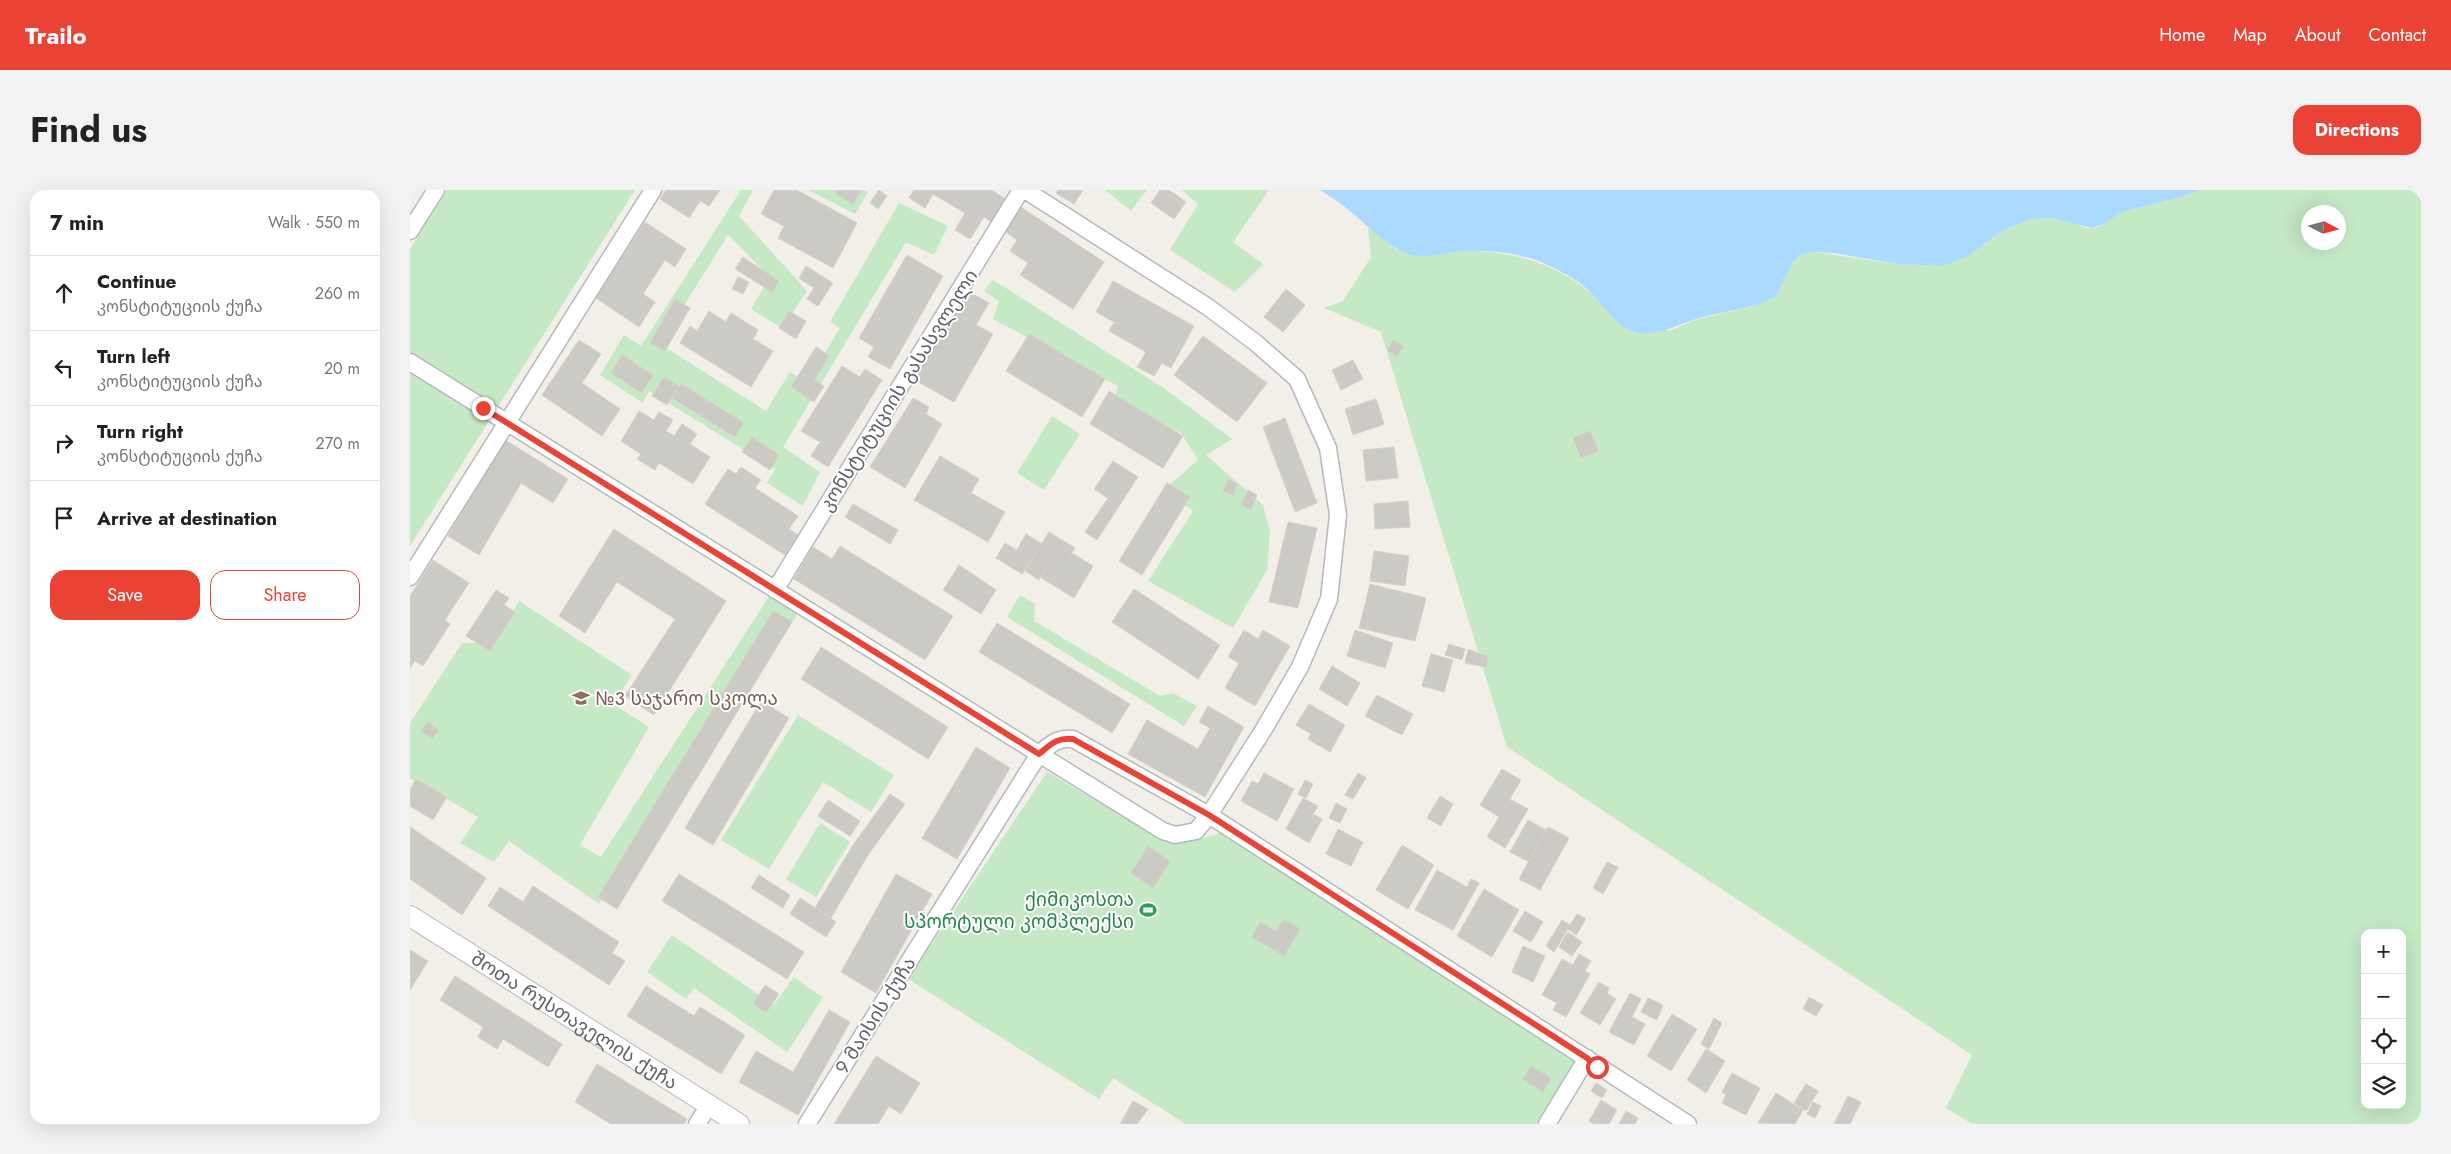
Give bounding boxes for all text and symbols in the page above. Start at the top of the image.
text: Trailo [25,18,87,53]
text: Home [2159,22,2205,48]
text: Map [2233,22,2267,48]
text: About [2295,22,2340,48]
text: Contact [2368,22,2426,48]
text: Find us [30,105,147,155]
button: Directions [2293,105,2421,155]
north arrow [2301,205,2346,250]
text: 7 min [50,208,104,238]
text: Walk · 550 m [268,211,360,234]
street label: კონსტიტუციის გასასვლელი [813,264,984,516]
text: Continue [97,268,176,295]
icon: ahead [50,279,78,307]
text: 260 m [315,282,360,305]
text: კონსტიტუციის ქუჩა [97,295,263,318]
text: Turn left [97,343,170,370]
icon: left [50,354,78,382]
text: 20 m [324,357,360,380]
text: კონსტიტუციის ქუჩა [97,370,263,393]
route end [472,397,495,420]
text: Turn right [97,418,183,445]
icon: right [50,429,78,457]
text: 270 m [316,432,360,455]
text: კონსტიტუციის ქუჩა [97,445,263,468]
icon: arrive [50,504,78,532]
text: Arrive at destination [97,505,277,532]
button: Save [50,570,200,620]
button: Share [210,570,360,620]
place label: №3 საჯარო სკოლა [595,685,778,712]
school or university icon: №3 საჯარო სკოლა [571,688,591,708]
place label: ქიმიკოსთა სპორტული კომპლექსი [904,886,1134,935]
sports icon: ქიმიკოსთა სპორტული კომპლექსი [1138,900,1158,920]
map controls [2361,929,2406,1109]
button: + [2361,929,2406,974]
street label: შოთა რუსთაველის ქუჩა [466,945,683,1096]
street label: 9 მაისის ქუჩა [829,952,922,1079]
button: − [2361,974,2406,1019]
button: locate [2361,1019,2406,1064]
route start [1586,1056,1609,1079]
button: layers [2361,1064,2406,1109]

